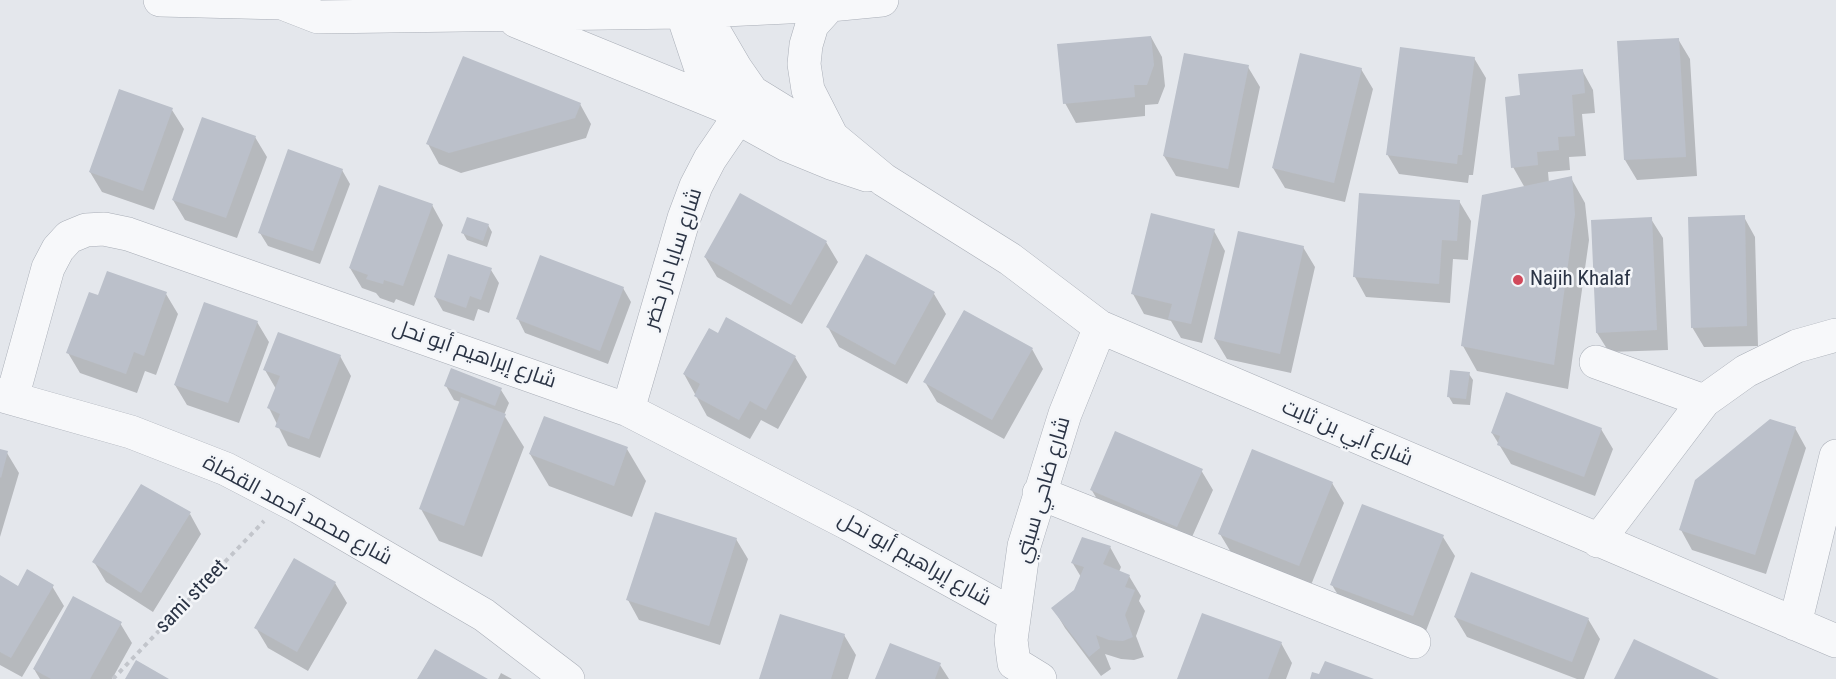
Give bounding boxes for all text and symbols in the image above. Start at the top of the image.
street label: شارع سابا دار خضر [639,185,709,333]
place label: Najih Khalaf [1530,267,1631,293]
marker: Najih Khalaf [1511,273,1525,287]
street label: شارع إبراهيم أبو نحل [389,315,559,395]
street label: شارع أبي بن ثابت [1278,395,1416,473]
street label: شارع ضاحي سبتي [1011,414,1077,566]
street label: شارع محمد أحمد القضاة [198,450,396,572]
street label: شارع إبراهيم أبو نحل [833,507,995,613]
street label: sami street [151,555,233,639]

